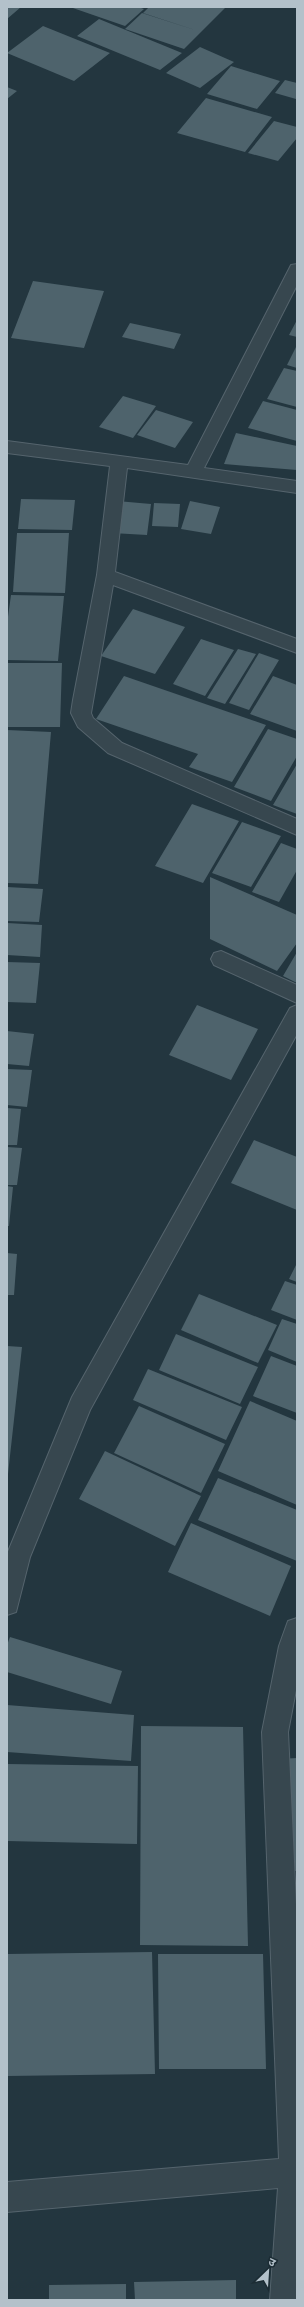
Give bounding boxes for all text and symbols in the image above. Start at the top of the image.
north arrow [248,2251,288,2291]
text: उ [266,2254,279,2270]

